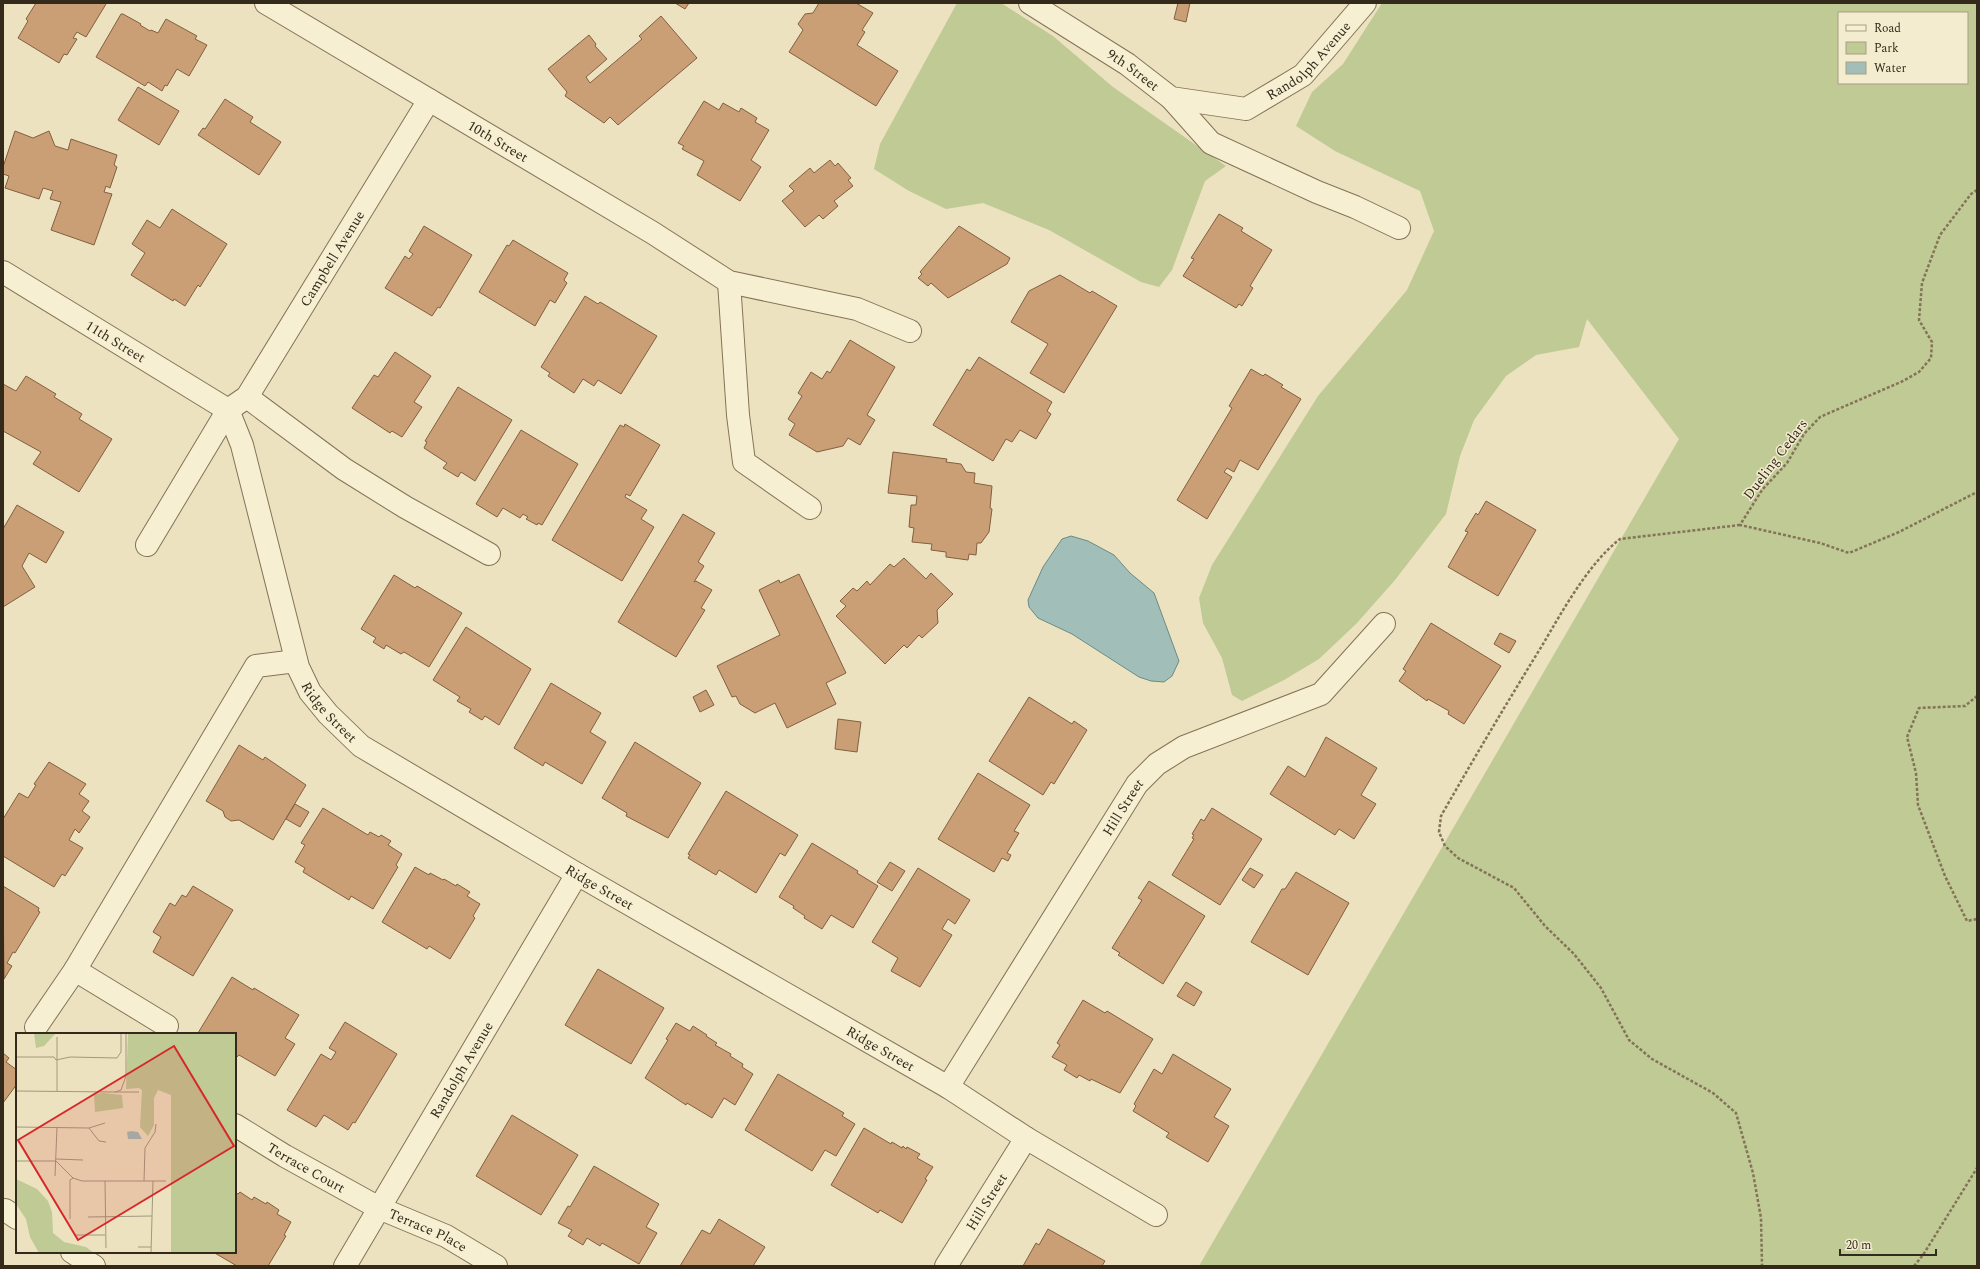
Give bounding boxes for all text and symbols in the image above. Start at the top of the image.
legend [1838,12,1968,84]
street label: Randolph Avenue [1262,16,1356,106]
text: Road [1874,19,1901,38]
text: Park [1874,39,1899,58]
street label: 9th Street [1103,44,1164,96]
text: Water [1874,59,1906,78]
street label: 10th Street [464,115,532,168]
street label: Campbell Avenue [295,206,370,311]
street label: 11th Street [81,315,150,368]
street label: Dueling Cedars [1738,414,1813,504]
street label: Ridge Street [296,678,362,748]
street label: Hill Street [1097,773,1148,840]
street label: Ridge Street [561,859,638,916]
street label: Randolph Avenue [425,1017,499,1123]
street label: Ridge Street [842,1021,919,1077]
inset map [16,1033,236,1253]
street label: Terrace Court [263,1137,349,1198]
street label: Hill Street [961,1169,1013,1235]
street label: Terrace Place [386,1203,471,1257]
scale bar [1840,1231,1936,1257]
text: 20 m [1846,1236,1871,1255]

